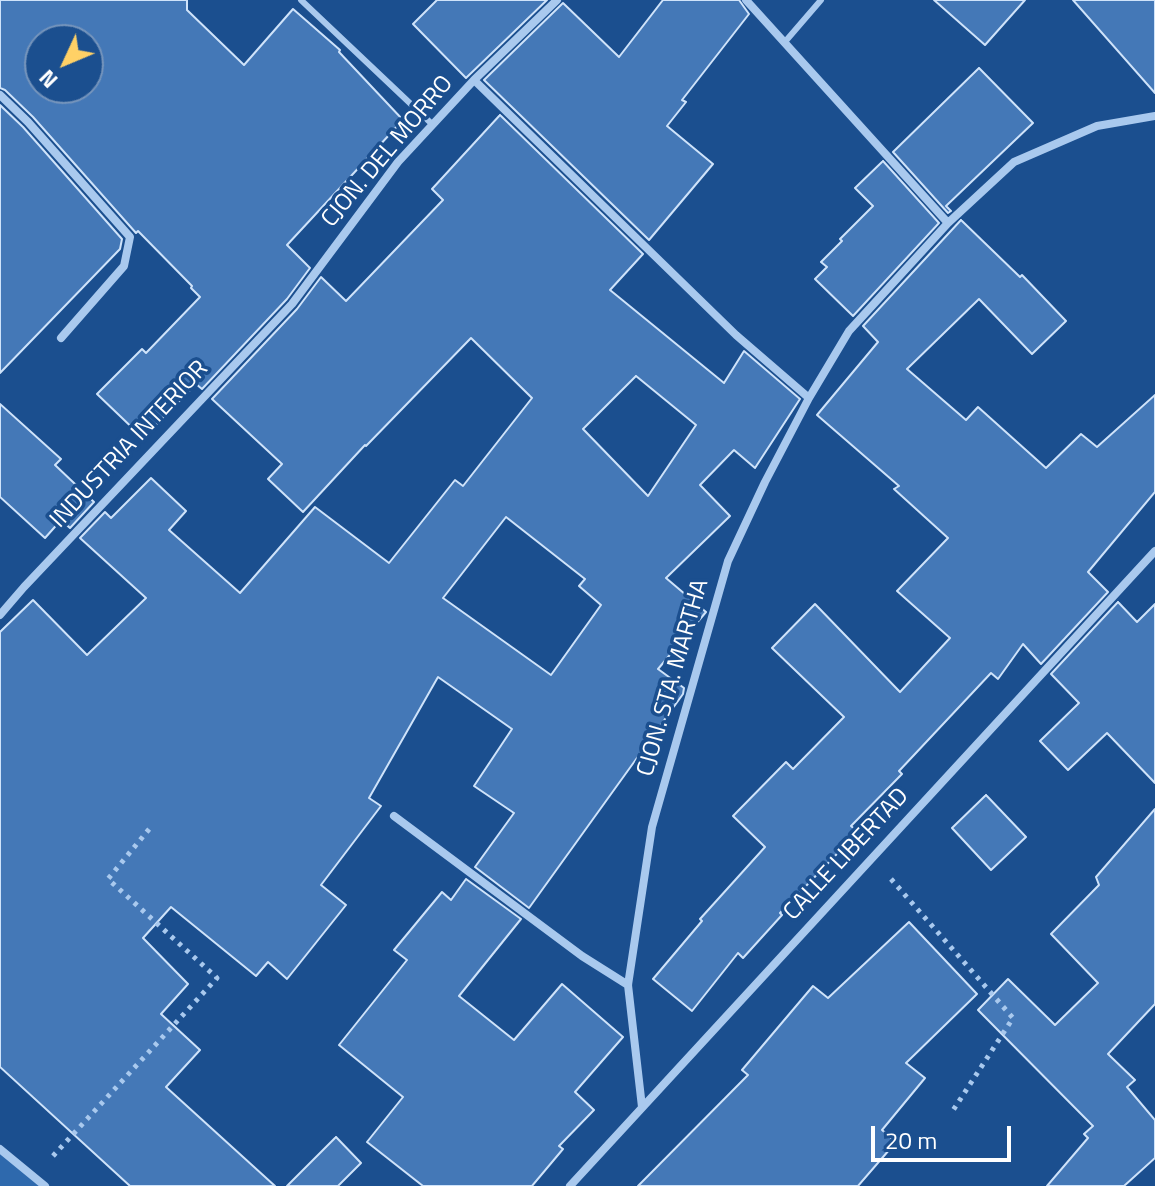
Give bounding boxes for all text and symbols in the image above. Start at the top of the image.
north arrow [24,24,104,104]
text: N [31,62,66,97]
street label: CJON. DEL MORRO [316,70,460,234]
street label: INDUSTRIA INTERIOR [45,355,215,535]
street label: CJON. STA. MARTHA [632,576,716,780]
street label: CALLE LIBERTAD [778,783,916,927]
scale bar [875,1110,1015,1160]
text: 20 m [885,1122,937,1158]

